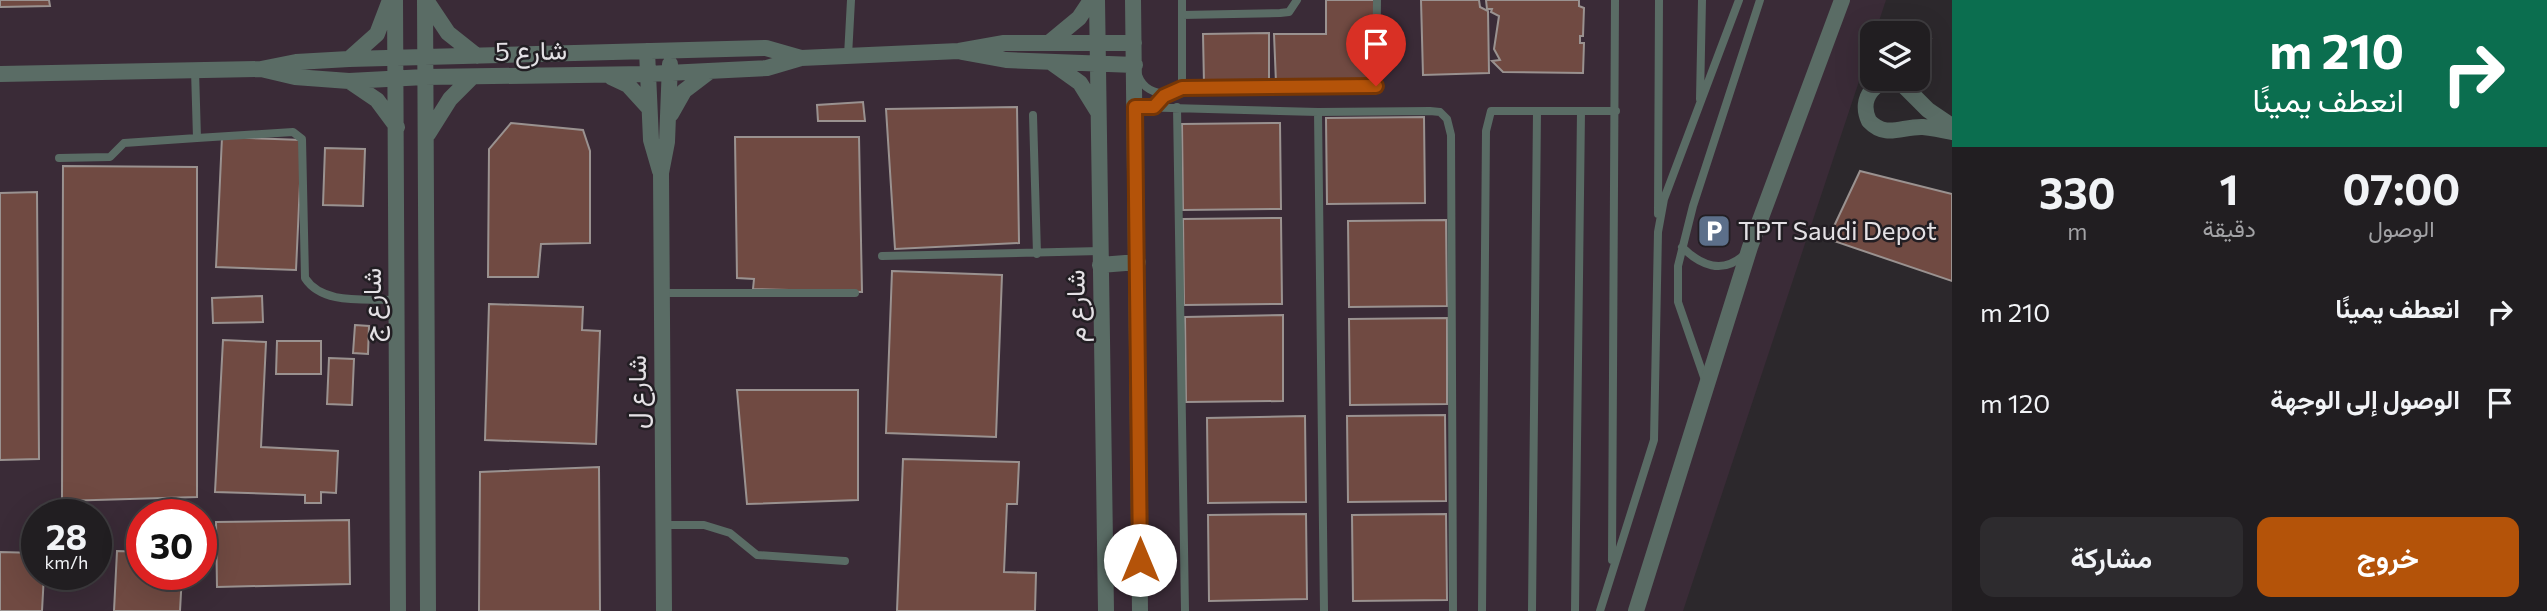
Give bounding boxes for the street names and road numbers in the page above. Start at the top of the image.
street label: شارع 5 [495,33,567,70]
street label: شارع ج [355,268,390,342]
street label: شارع م [1058,269,1095,343]
street label: شارع ل [620,355,655,429]

